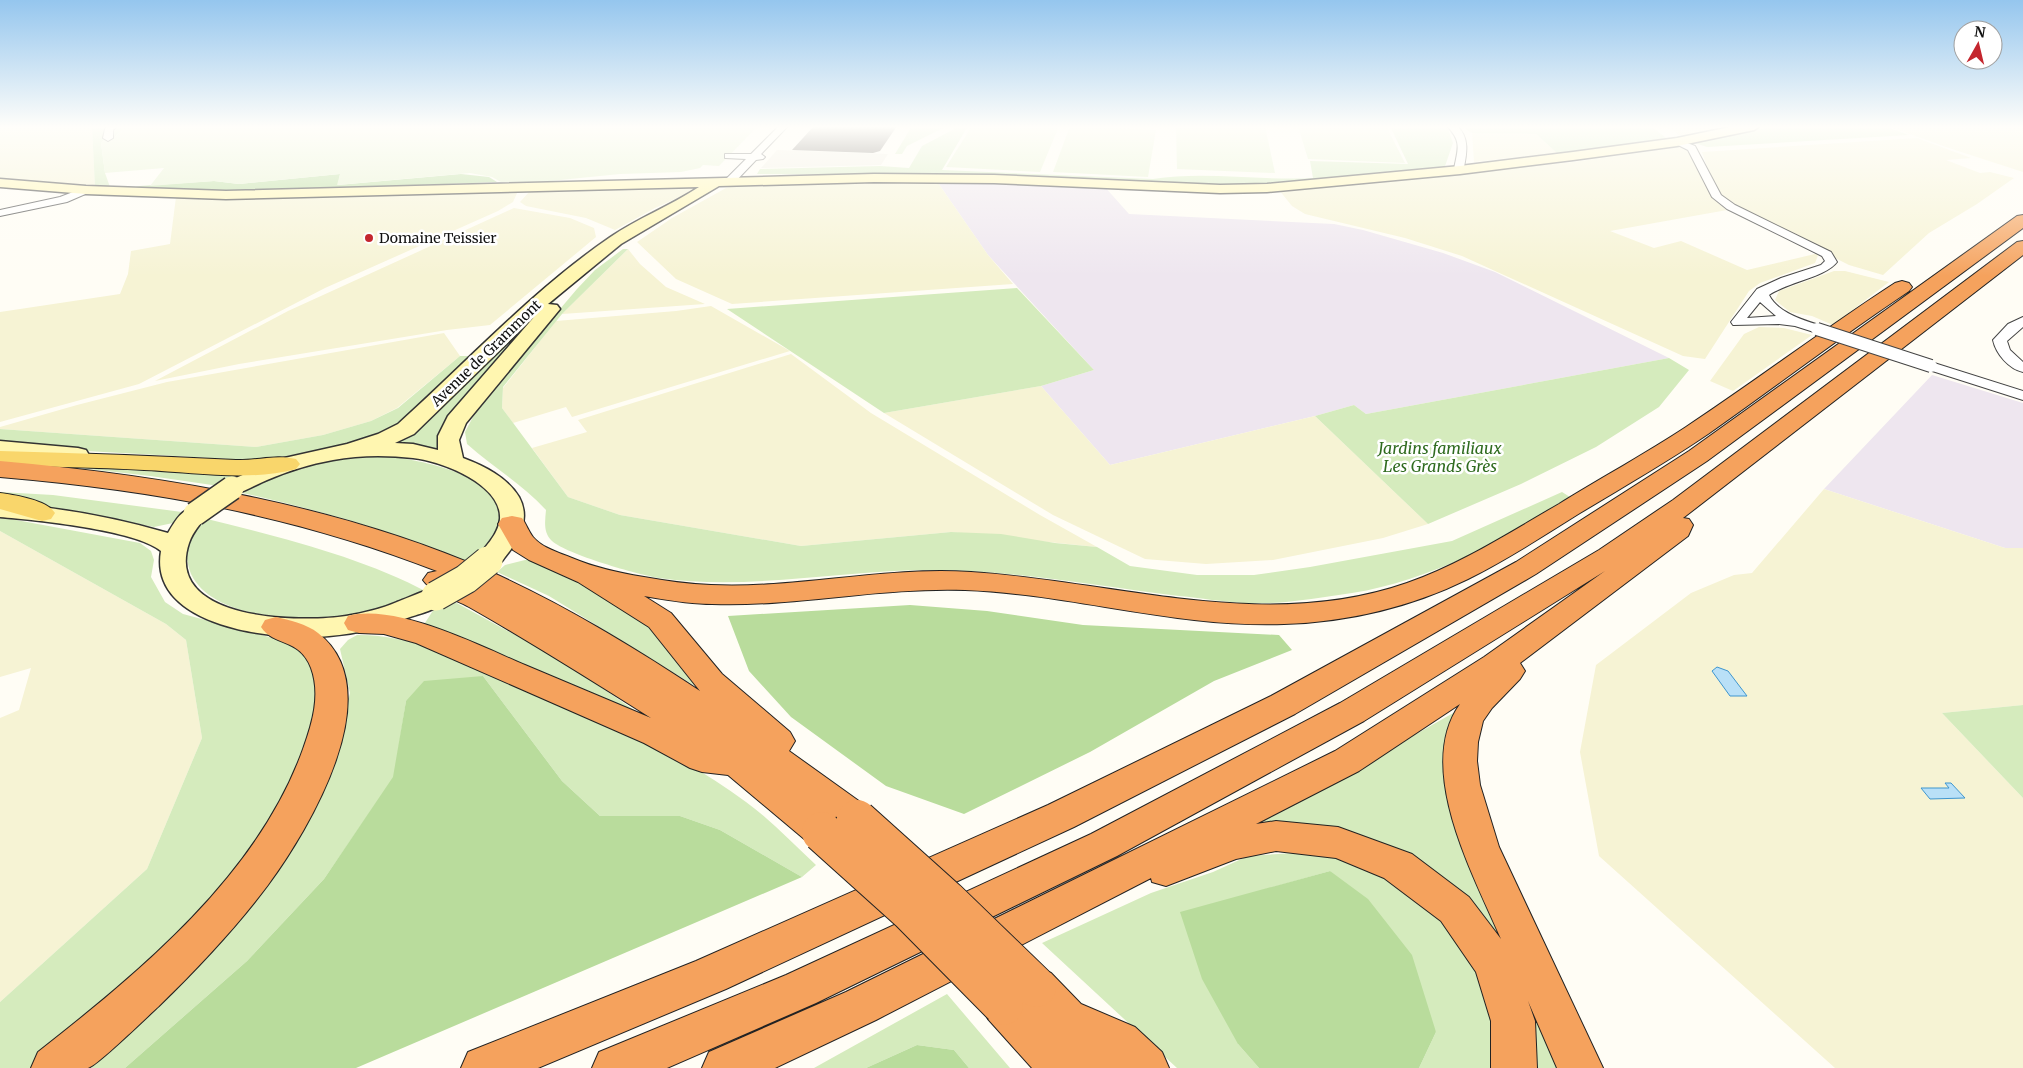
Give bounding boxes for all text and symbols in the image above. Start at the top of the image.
north arrow [1953,20,2003,70]
text: N [1973,22,1987,42]
place label: Domaine Teissier [379,229,497,247]
marker: Domaine Teissier [363,232,375,244]
street label: Avenue de Grammont [427,296,545,411]
park label: Jardins familiaux Les Grands Grès [1376,438,1502,476]

